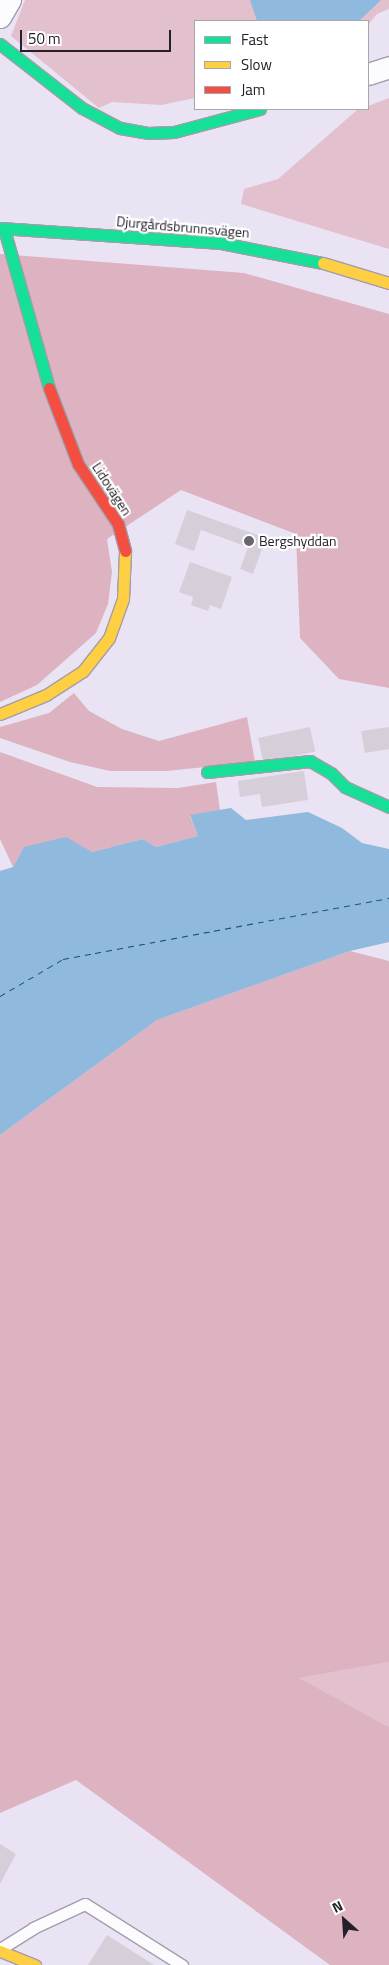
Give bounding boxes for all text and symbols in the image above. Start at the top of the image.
scale bar [22,20,174,52]
legend [194,20,369,110]
text: 50 m [28,27,61,50]
text: Fast [241,28,268,51]
text: Slow [241,53,272,76]
text: Jam [241,78,265,101]
street label: Djurgårdsbrunnsvägen [116,213,250,241]
street label: Lidovägen [89,459,135,519]
place label: Bergshyddan [259,533,337,549]
marker: Bergshyddan [243,535,255,547]
north arrow [319,1895,369,1945]
text: N [328,1895,346,1918]

